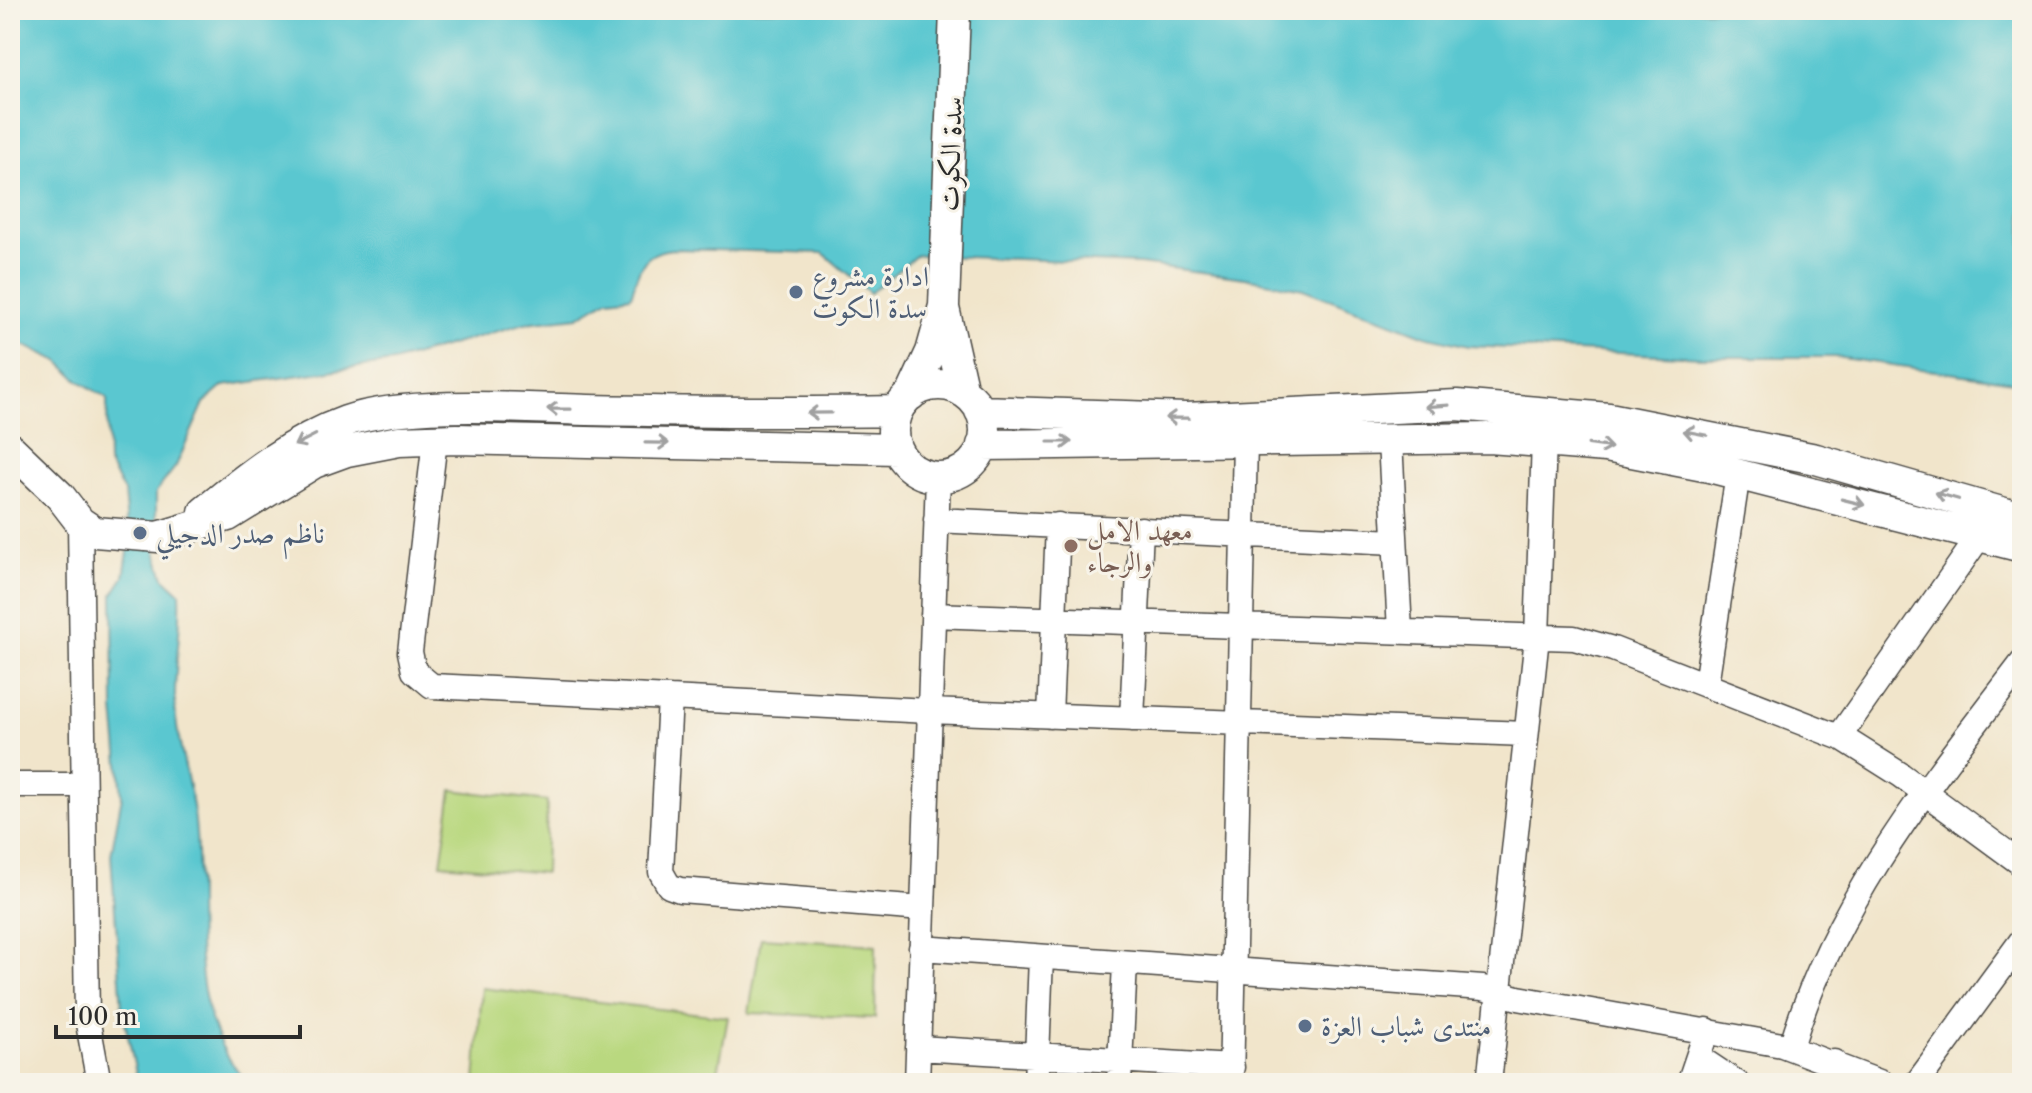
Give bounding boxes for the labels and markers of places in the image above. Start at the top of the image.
place label: ادارة مشروع سدة الكوت [812,259,929,326]
marker: ادارة مشروع سدة الكوت [787,283,805,301]
place label: معهد الامل والرجاء [1087,513,1193,579]
place label: ناظم صدر الدجيلي [156,516,325,560]
marker: ناظم صدر الدجيلي [131,524,149,542]
marker: معهد الامل والرجاء [1062,537,1080,555]
place label: منتدى شباب العزة [1321,1009,1491,1044]
marker: منتدى شباب العزة [1296,1017,1314,1035]

